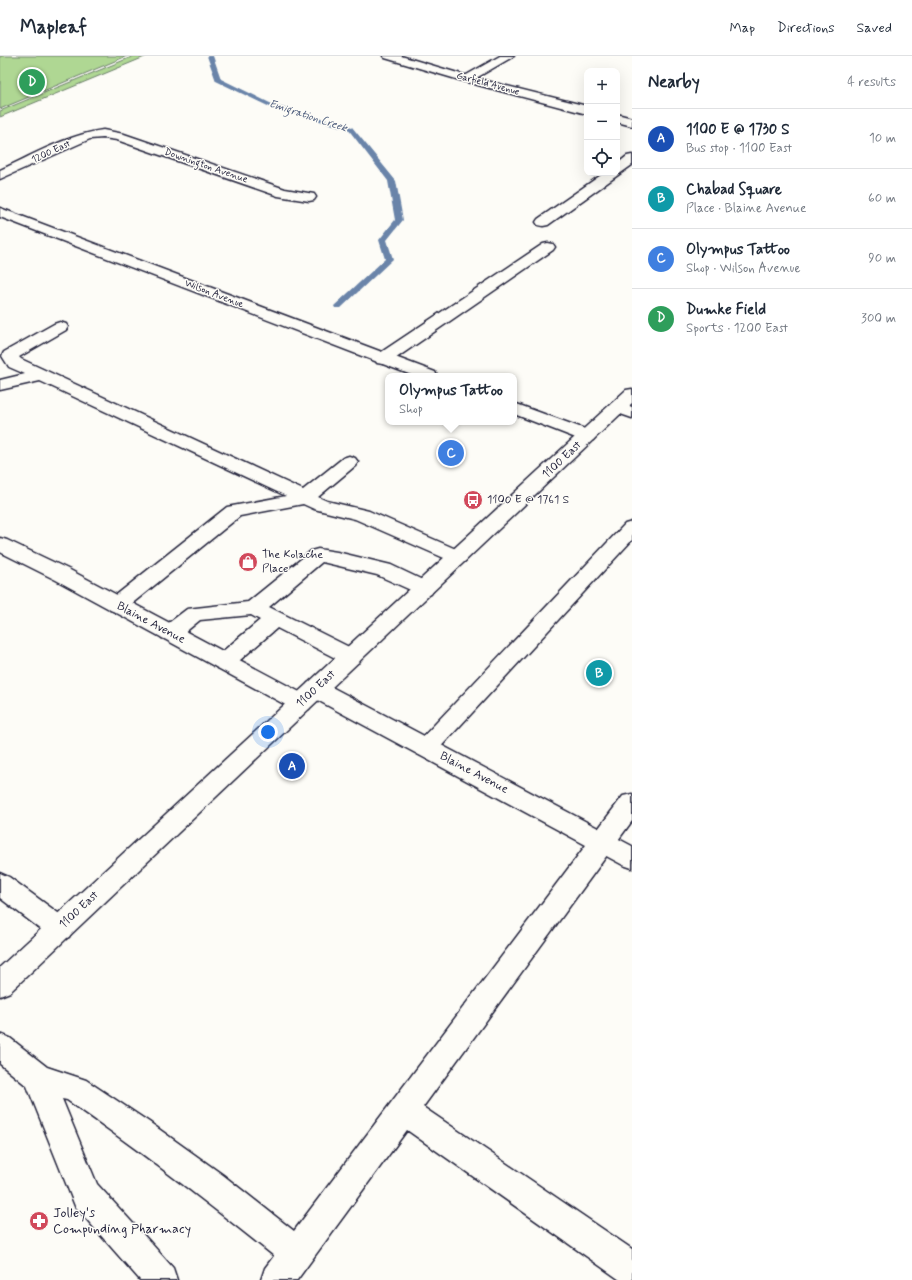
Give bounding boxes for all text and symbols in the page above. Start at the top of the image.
text: Mapleaf [20,15,87,40]
text: Map [729,19,755,37]
text: Directions [777,19,835,37]
text: Saved [857,19,892,37]
pin: D [19,67,45,97]
street label: Garfield Avenue [455,68,522,99]
map controls [584,68,620,176]
button: + [584,68,620,104]
text: Nearby [648,71,700,93]
text: 4 results [847,74,896,91]
water label: Emigration Creek [267,97,350,138]
button: − [584,104,620,140]
text: 1100 E @ 1730 S [686,120,790,140]
text: A [657,130,665,147]
text: 10 m [869,130,896,147]
street label: 1200 East [29,137,73,167]
button: locate [584,140,620,176]
text: Bus stop · 1100 East [686,140,792,157]
street label: Downington Avenue [162,146,250,188]
text: Chabad Square [686,180,782,200]
text: B [657,190,665,207]
text: 60 m [868,190,896,207]
text: Place · Blaine Avenue [686,200,806,217]
text: Olympus Tattoo [686,240,790,260]
text: C [656,250,666,267]
text: 90 m [868,250,896,267]
text: Shop · Wilson Avenue [686,260,801,277]
street label: Wilson Avenue [183,277,246,311]
text: Dumke Field [686,300,766,320]
text: D [657,310,665,327]
text: 300 m [861,310,896,327]
text: Sports · 1200 East [686,320,788,337]
popup [385,373,517,425]
text: Olympus Tattoo [399,381,503,401]
text: Shop [399,401,423,418]
street label: 1100 East [539,437,586,483]
pin: C [438,438,464,468]
bus stop icon: 1100 E @ 1761 S [462,489,484,511]
place label: 1100 E @ 1761 S [487,492,570,508]
place label: The Kolache Place [262,547,323,577]
shop icon: The Kolache Place [237,551,259,573]
street label: Blaine Avenue [114,598,188,648]
pin: B [586,658,612,688]
street label: 1100 East [293,666,340,712]
your location [258,722,278,742]
street label: Blaine Avenue [437,748,511,798]
pin: A [279,751,305,781]
street label: 1100 East [56,887,103,933]
place label: Jolley's Compunding Pharmacy [53,1204,191,1238]
pharmacy icon: Jolley's Compunding Pharmacy [28,1210,50,1232]

